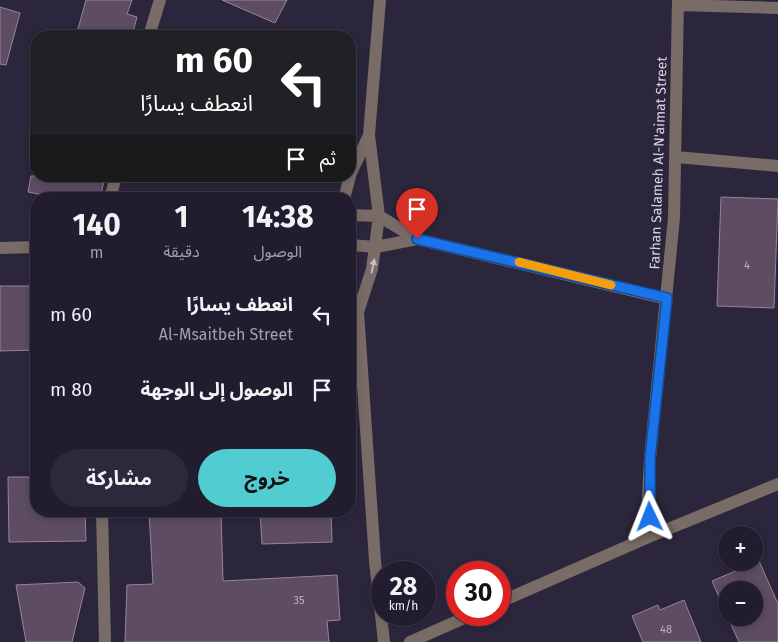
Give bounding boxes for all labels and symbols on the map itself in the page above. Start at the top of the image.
street label: Farhan Salameh Al-N'aimat Street [646,55,671,270]
pin [396,188,438,239]
one-way arrow [369,257,377,273]
house number: 4 [744,259,750,272]
position arrow [623,490,675,542]
speed limit sign: 30 [446,561,511,626]
house number: 35 [294,594,305,607]
house number: 48 [660,623,672,636]

